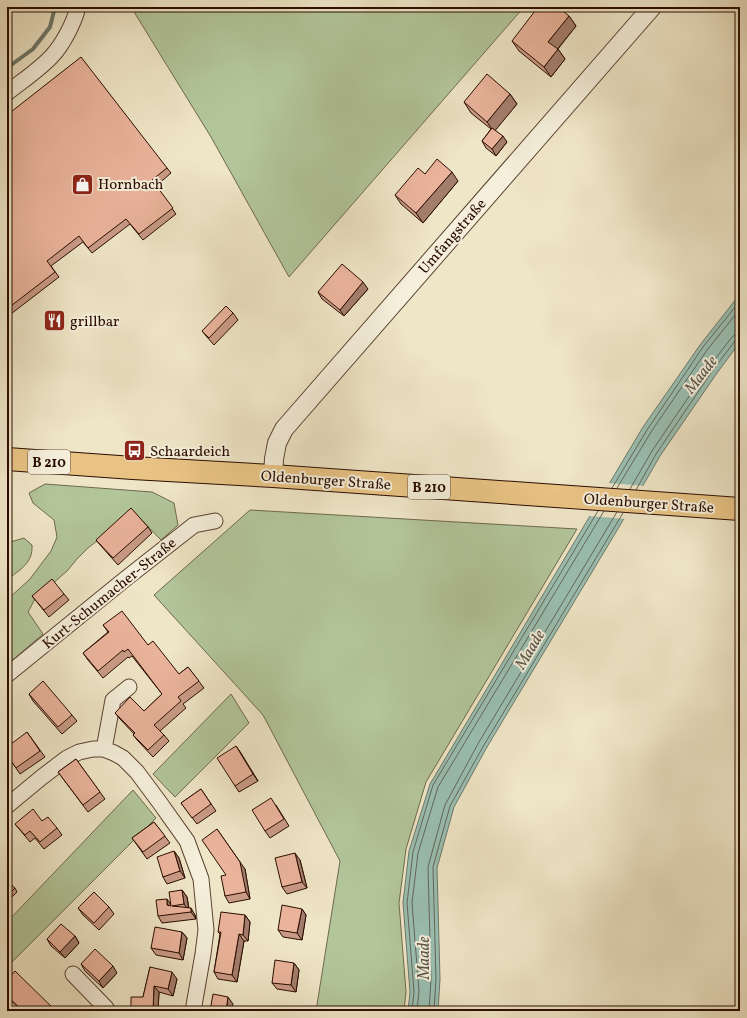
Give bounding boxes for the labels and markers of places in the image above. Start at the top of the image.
shop icon: Hornbach [70,171,96,197]
place label: Hornbach [98,175,164,196]
restaurant icon: grillbar [41,308,67,334]
place label: grillbar [70,312,119,333]
bus stop icon: Schaardeich [122,438,148,464]
place label: Schaardeich [150,442,230,463]

